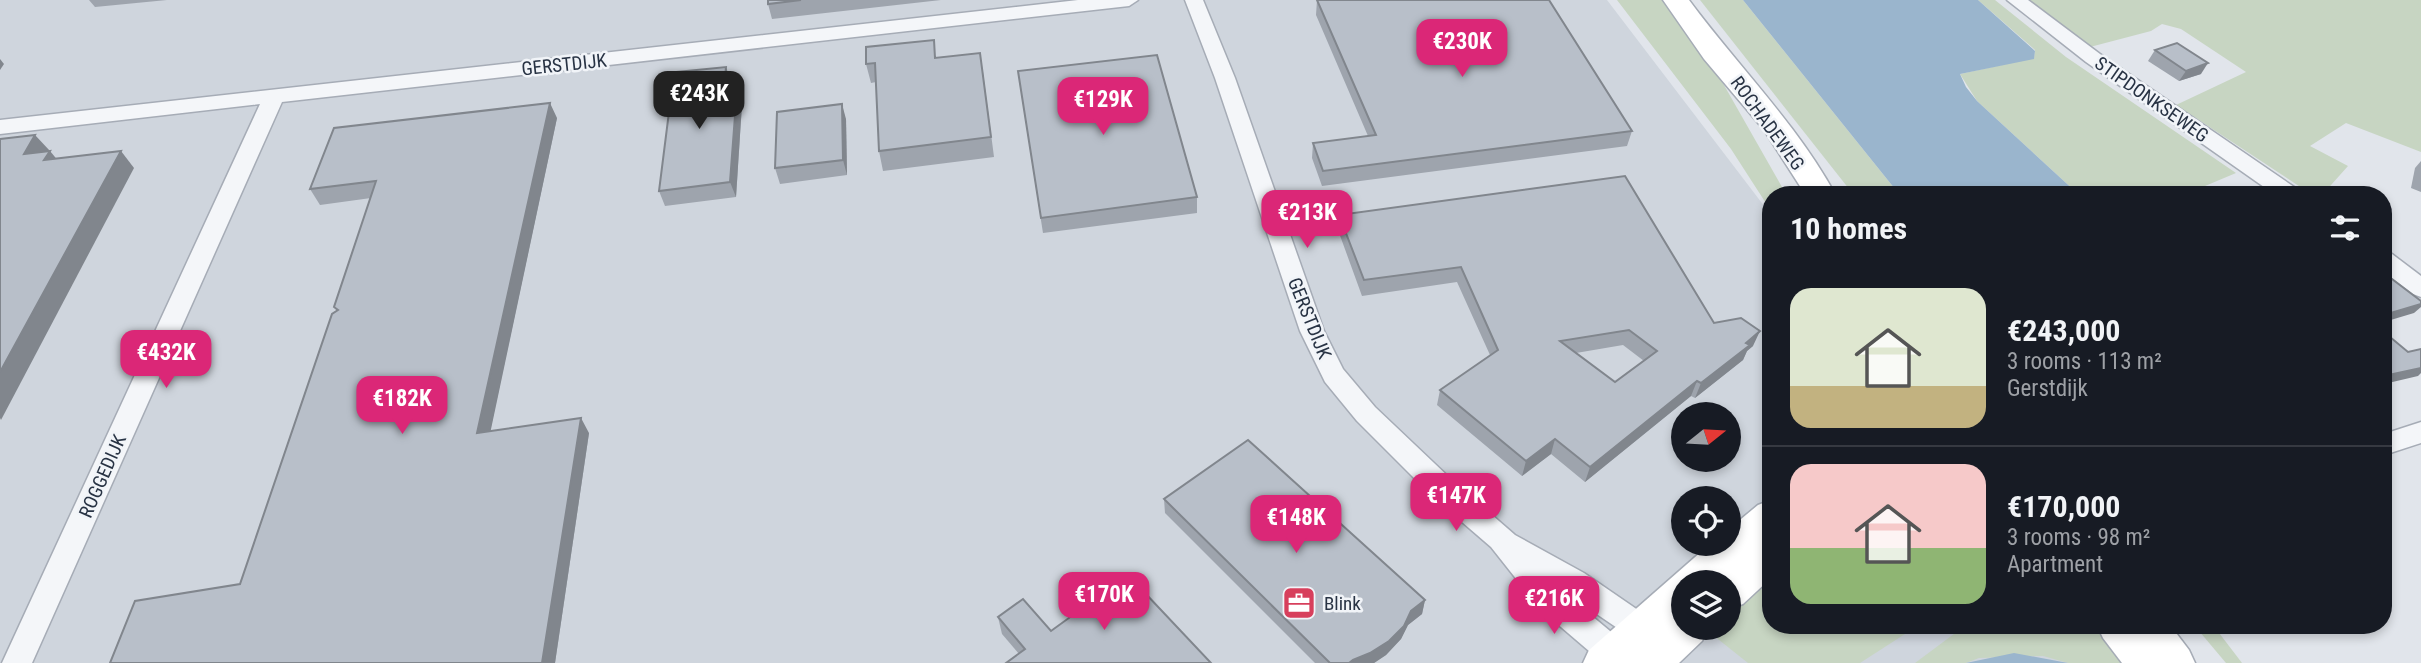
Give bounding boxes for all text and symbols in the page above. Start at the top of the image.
pin: €230K [1413,20,1511,79]
text: €230K [1432,28,1492,55]
street label: GERSTDIJK [520,49,608,80]
street label: STIPDONKSEWEG [2090,52,2213,147]
pin: €243K [650,72,748,131]
street label: ROCHADEWEG [1726,72,1809,175]
pin: €129K [1054,78,1152,137]
text: €243K [669,80,729,107]
text: €129K [1073,86,1133,113]
pin: €213K [1258,190,1356,250]
text: €213K [1277,199,1337,226]
icon: filters [2326,209,2364,247]
text: 10 homes [1790,211,1907,246]
street label: GERSTDIJK [1283,274,1336,363]
text: €243,000 [2007,313,2120,348]
icon: home [1846,316,1930,400]
pin: €432K [117,330,215,390]
text: €432K [136,339,196,366]
text: 3 rooms · 113 m² [2007,348,2162,375]
text: Gerstdijk [2007,375,2088,402]
pin: €182K [353,376,451,436]
text: €182K [372,385,432,412]
north arrow [1671,402,1741,472]
map controls [1671,402,1741,640]
street label: ROGGEDIJK [74,431,131,521]
pin: €147K [1407,474,1505,533]
text: €147K [1426,482,1486,509]
button: locate [1671,486,1741,556]
text: €170,000 [2007,489,2120,524]
icon: home [1846,492,1930,576]
pin: €148K [1247,496,1345,555]
text: €148K [1266,504,1326,531]
text: 3 rooms · 98 m² [2007,524,2150,551]
text: Apartment [2007,551,2103,578]
button: layers [1671,570,1741,640]
pin: €170K [1055,572,1153,632]
pin: €216K [1505,576,1603,636]
text: €170K [1074,581,1134,608]
office icon: Blink [1280,584,1318,622]
text: €216K [1524,585,1584,612]
place label: Blink [1324,592,1361,615]

